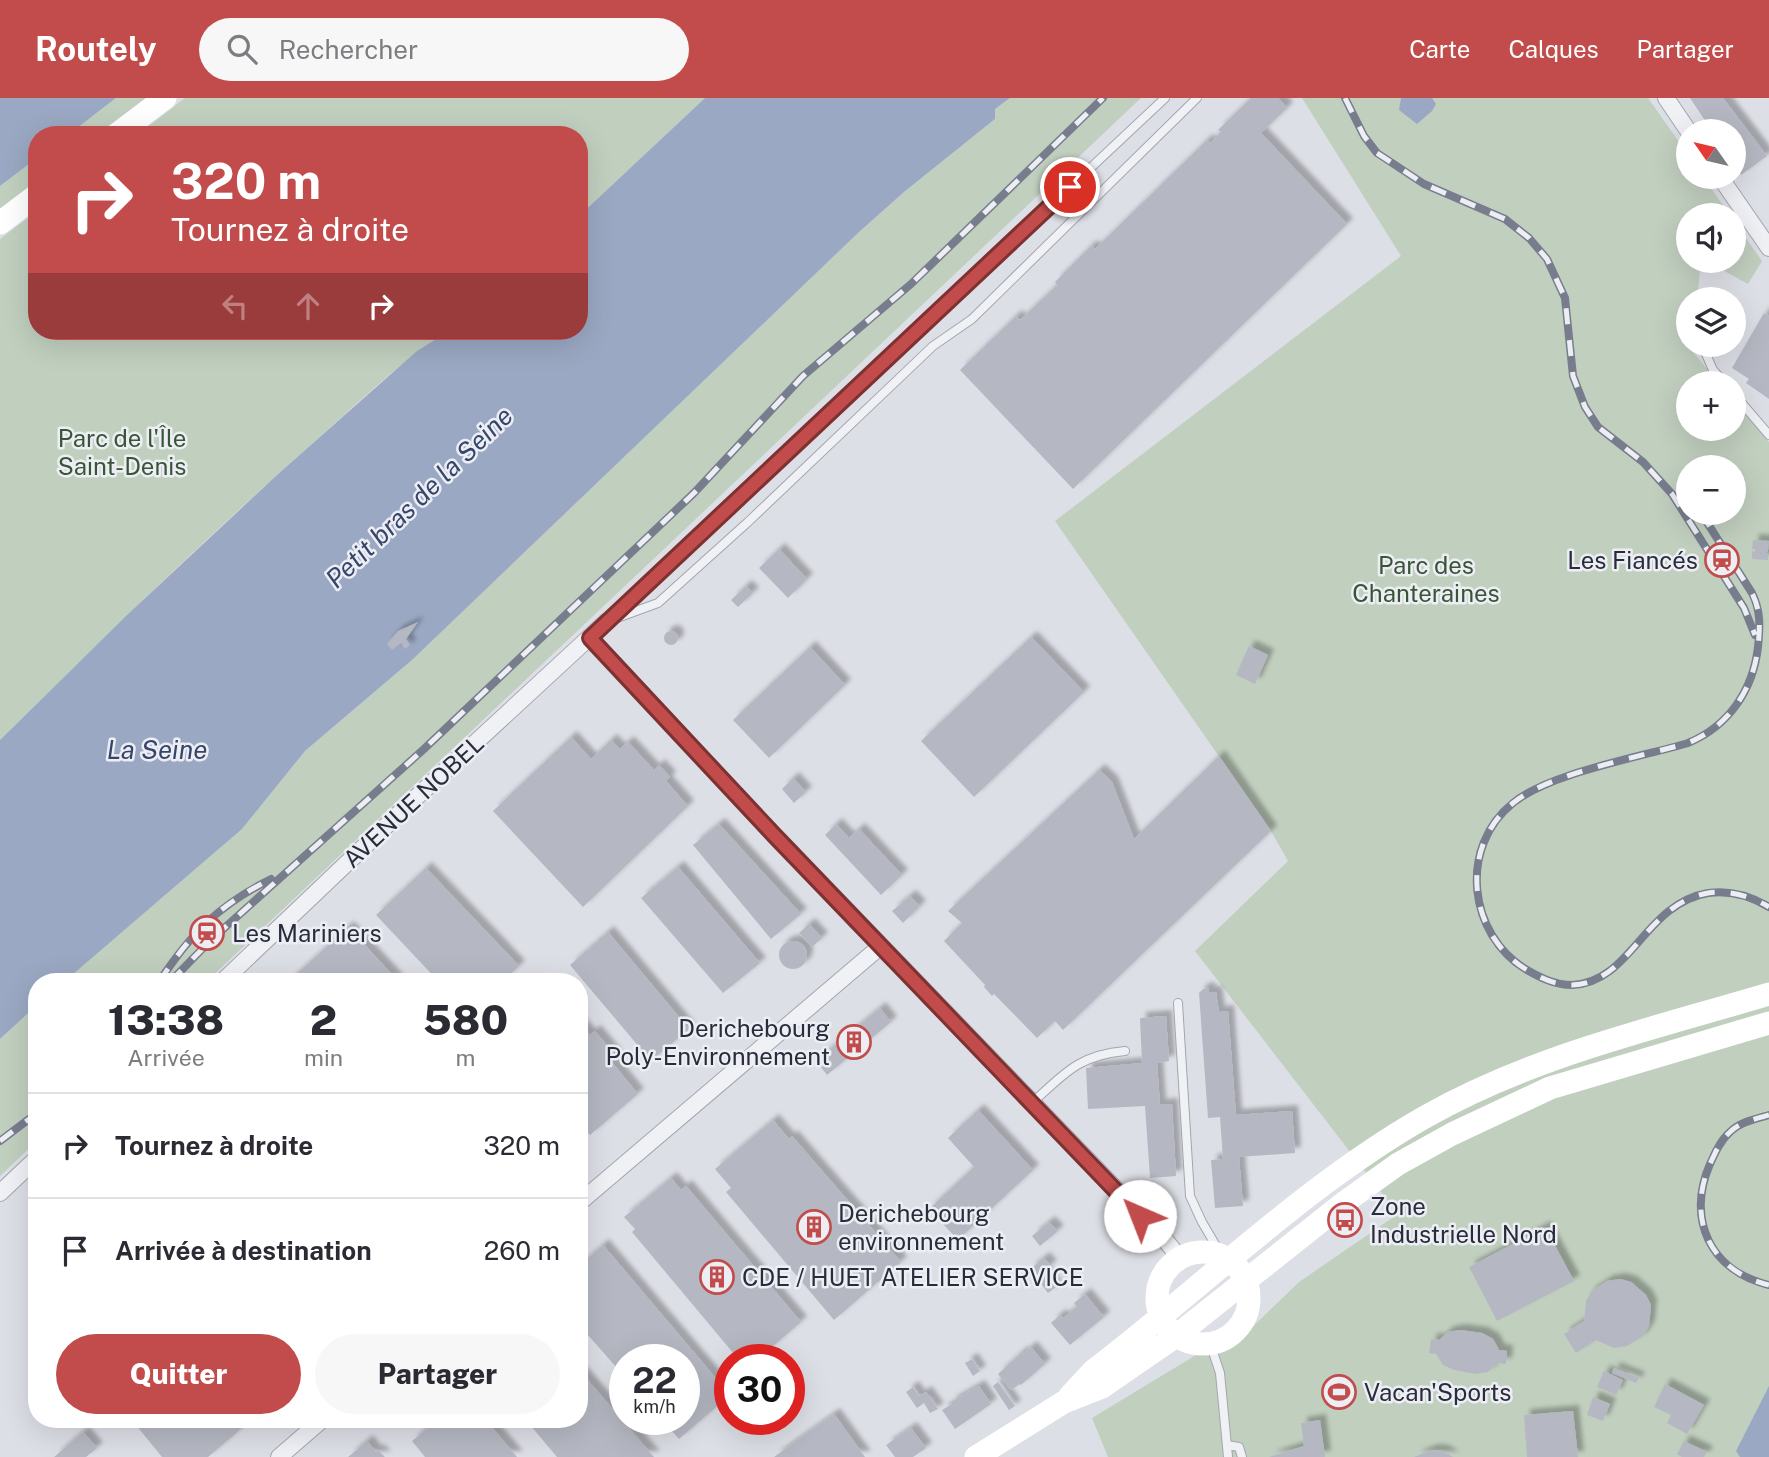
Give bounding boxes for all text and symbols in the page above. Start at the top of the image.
search box [199,18,689,81]
text: Routely [35,30,157,68]
icon: search [223,30,261,68]
text: Rechercher [279,34,418,65]
text: Carte [1409,35,1470,63]
text: Calques [1508,35,1599,63]
text: Partager [1637,35,1734,63]
north arrow [1676,119,1746,189]
map controls [1676,119,1746,525]
text: 320 m [171,152,321,210]
icon: right [56,154,147,245]
pin [1040,157,1100,217]
icon: arrive [1051,168,1089,206]
button: sound [1676,203,1746,273]
text: Tournez à droite [171,211,409,248]
icon: left [216,287,254,325]
icon: ahead [289,287,327,325]
icon: right [362,287,400,325]
button: layers [1676,287,1746,357]
button: + [1676,371,1746,441]
water label: Petit bras de la Seine [319,400,519,594]
park label: Parc de l'Île Saint-Denis [58,424,186,480]
button: − [1676,455,1746,525]
station icon: Les Fiancés [1703,541,1741,579]
place label: Les Fiancés [1567,546,1698,574]
park label: Parc des Chanteraines [1352,551,1500,607]
street label: AVENUE NOBEL [337,729,489,873]
water label: La Seine [107,734,207,765]
station icon: Les Mariniers [188,914,226,952]
place label: Les Mariniers [232,919,382,947]
text: 13:38 [108,995,224,1044]
text: 2 [310,995,337,1044]
text: 580 [423,995,508,1044]
place label: Derichebourg Poly-Environnement [605,1014,830,1070]
building icon: Derichebourg Poly-Environnement [835,1023,873,1061]
text: Arrivée [127,1044,205,1071]
text: min [304,1044,343,1071]
text: m [456,1044,475,1071]
icon: right [56,1127,94,1165]
text: Tournez à droite [115,1130,313,1161]
text: 320 m [483,1130,560,1161]
position arrow [1103,1179,1177,1253]
place label: Zone Industrielle Nord [1370,1192,1557,1248]
place label: Derichebourg environnement [838,1199,1004,1255]
bus stop icon: Zone Industrielle Nord [1326,1201,1364,1239]
building icon: Derichebourg environnement [795,1208,833,1246]
icon: arrive [56,1232,94,1270]
text: Arrivée à destination [115,1235,372,1266]
text: 260 m [484,1235,560,1266]
building icon: CDE / HUET ATELIER SERVICE [698,1258,736,1296]
place label: CDE / HUET ATELIER SERVICE [742,1263,1084,1291]
button: Quitter [56,1334,301,1414]
button: Partager [315,1334,560,1414]
speed limit sign: 30 [714,1344,805,1435]
text: 22 [632,1360,677,1401]
sports icon: Vacan'Sports [1320,1373,1358,1411]
place label: Vacan'Sports [1364,1378,1511,1406]
text: km/h [633,1396,676,1417]

